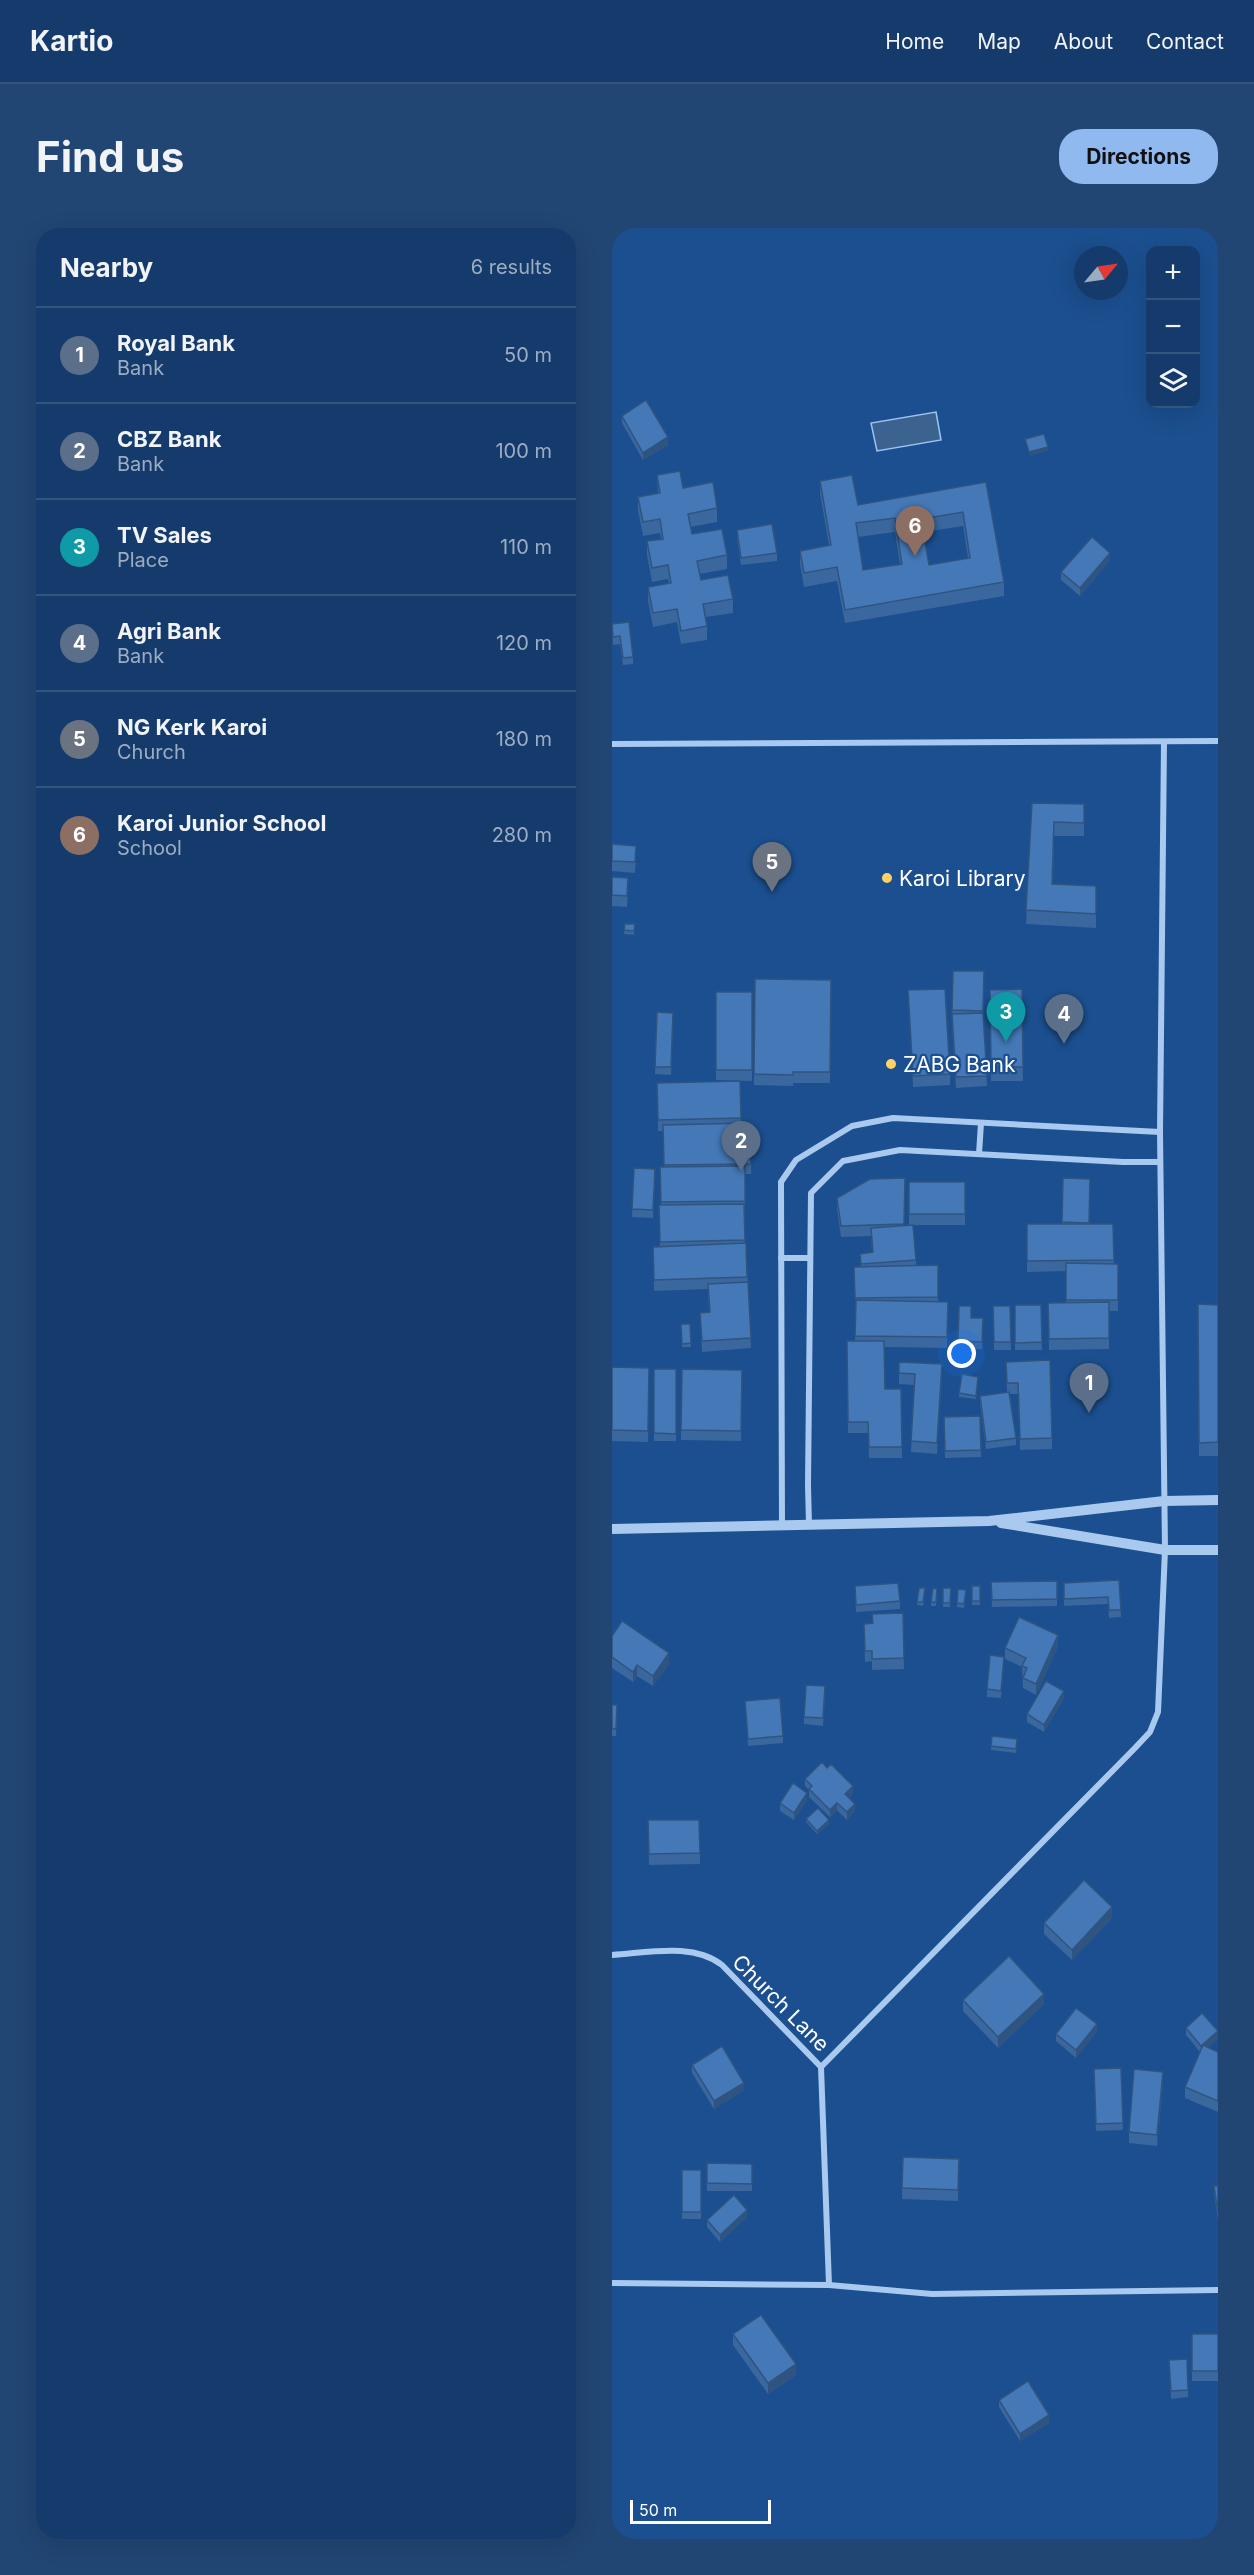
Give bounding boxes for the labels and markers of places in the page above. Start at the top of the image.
pin: 6 [896,506,934,556]
pin: 5 [752,842,792,892]
place label: Karoi Library [899,866,1026,891]
marker: Karoi Library [880,871,894,885]
pin: 3 [986,992,1026,1042]
pin: 4 [1044,994,1084,1044]
place label: ZABG Bank [903,1052,1016,1077]
marker: ZABG Bank [884,1057,898,1071]
pin: 2 [722,1122,760,1171]
pin: 1 [1070,1364,1108,1413]

